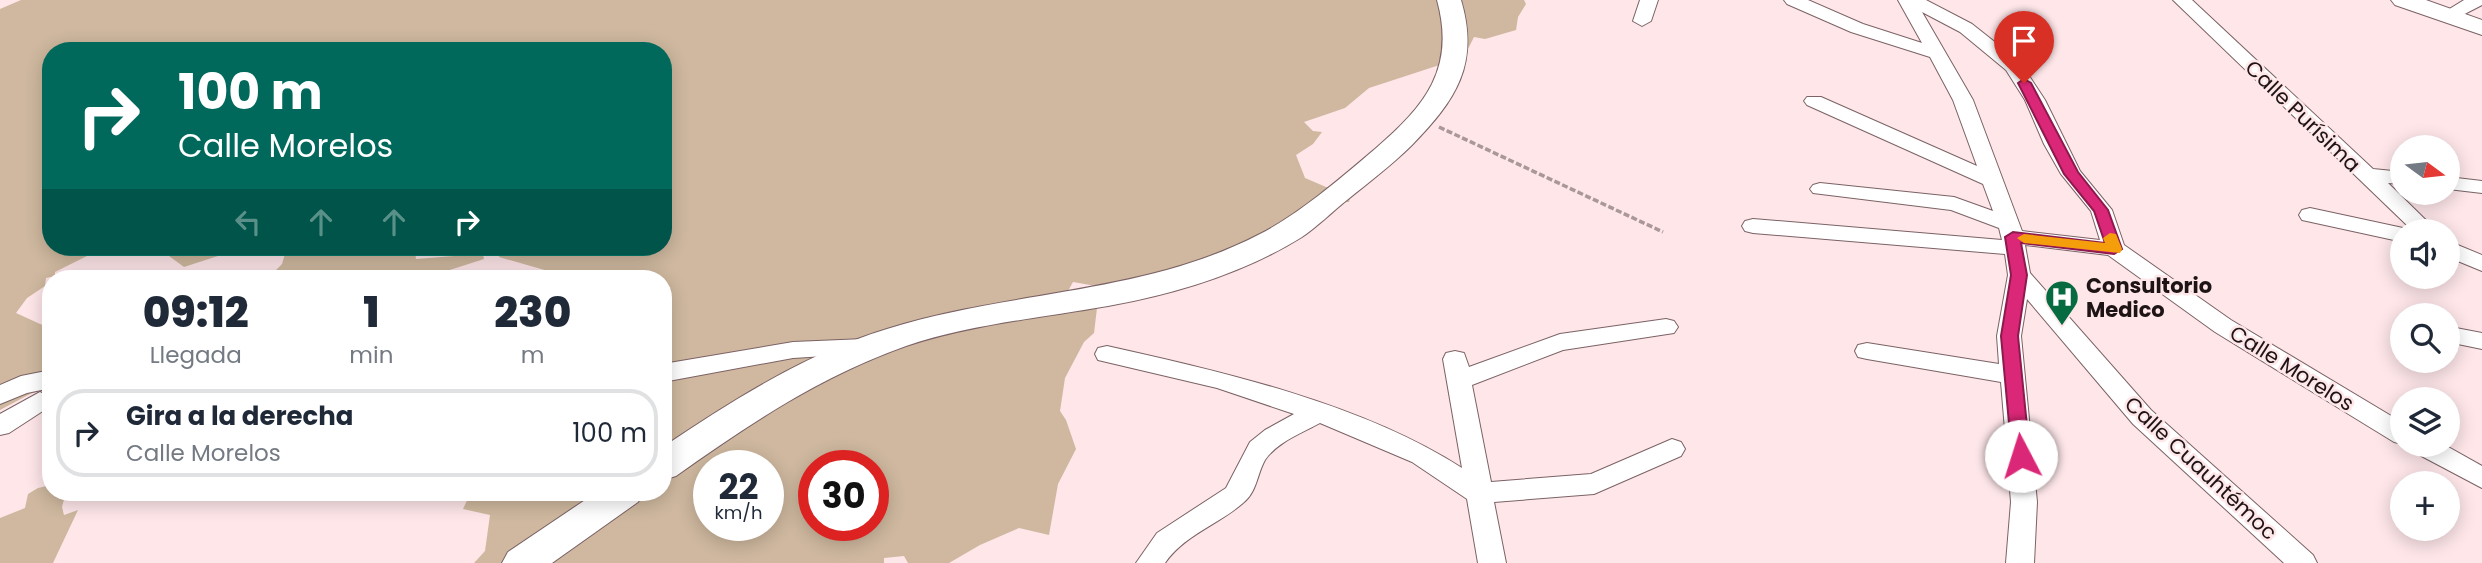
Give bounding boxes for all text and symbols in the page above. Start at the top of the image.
pin [1994,11,2054,83]
icon: arrive [2005,22,2043,60]
street label: Calle Purísima [2239,53,2367,179]
text: 100 m [178,58,323,126]
icon: right [63,70,154,161]
text: Calle Morelos [178,123,393,168]
north arrow [2390,135,2460,205]
map controls [2390,135,2460,541]
icon: left [229,203,267,241]
icon: ahead [302,203,340,241]
icon: ahead [375,203,413,241]
icon: right [448,203,486,241]
button: sound [2390,219,2460,289]
place label: Consultorio Medico [2086,271,2212,324]
hospital icon: Consultorio Medico [2043,278,2081,327]
text: 09:12 [143,283,249,342]
text: 1 [363,283,380,342]
text: 230 [494,283,571,342]
button: search [2390,303,2460,373]
street label: Calle Morelos [2224,318,2360,418]
text: Llegada [150,339,242,371]
text: min [349,339,393,371]
text: m [521,339,545,371]
button: layers [2390,387,2460,457]
street label: Calle Cuauhtémoc [2118,390,2284,546]
text: Gira a la derecha [126,398,354,434]
icon: right [67,414,105,452]
text: 100 m [572,415,647,451]
position arrow [1984,419,2058,493]
text: Calle Morelos [126,437,281,469]
speed limit sign: 30 [798,450,889,541]
text: 22 [719,462,758,511]
button: + [2390,471,2460,541]
text: km/h [715,500,762,525]

